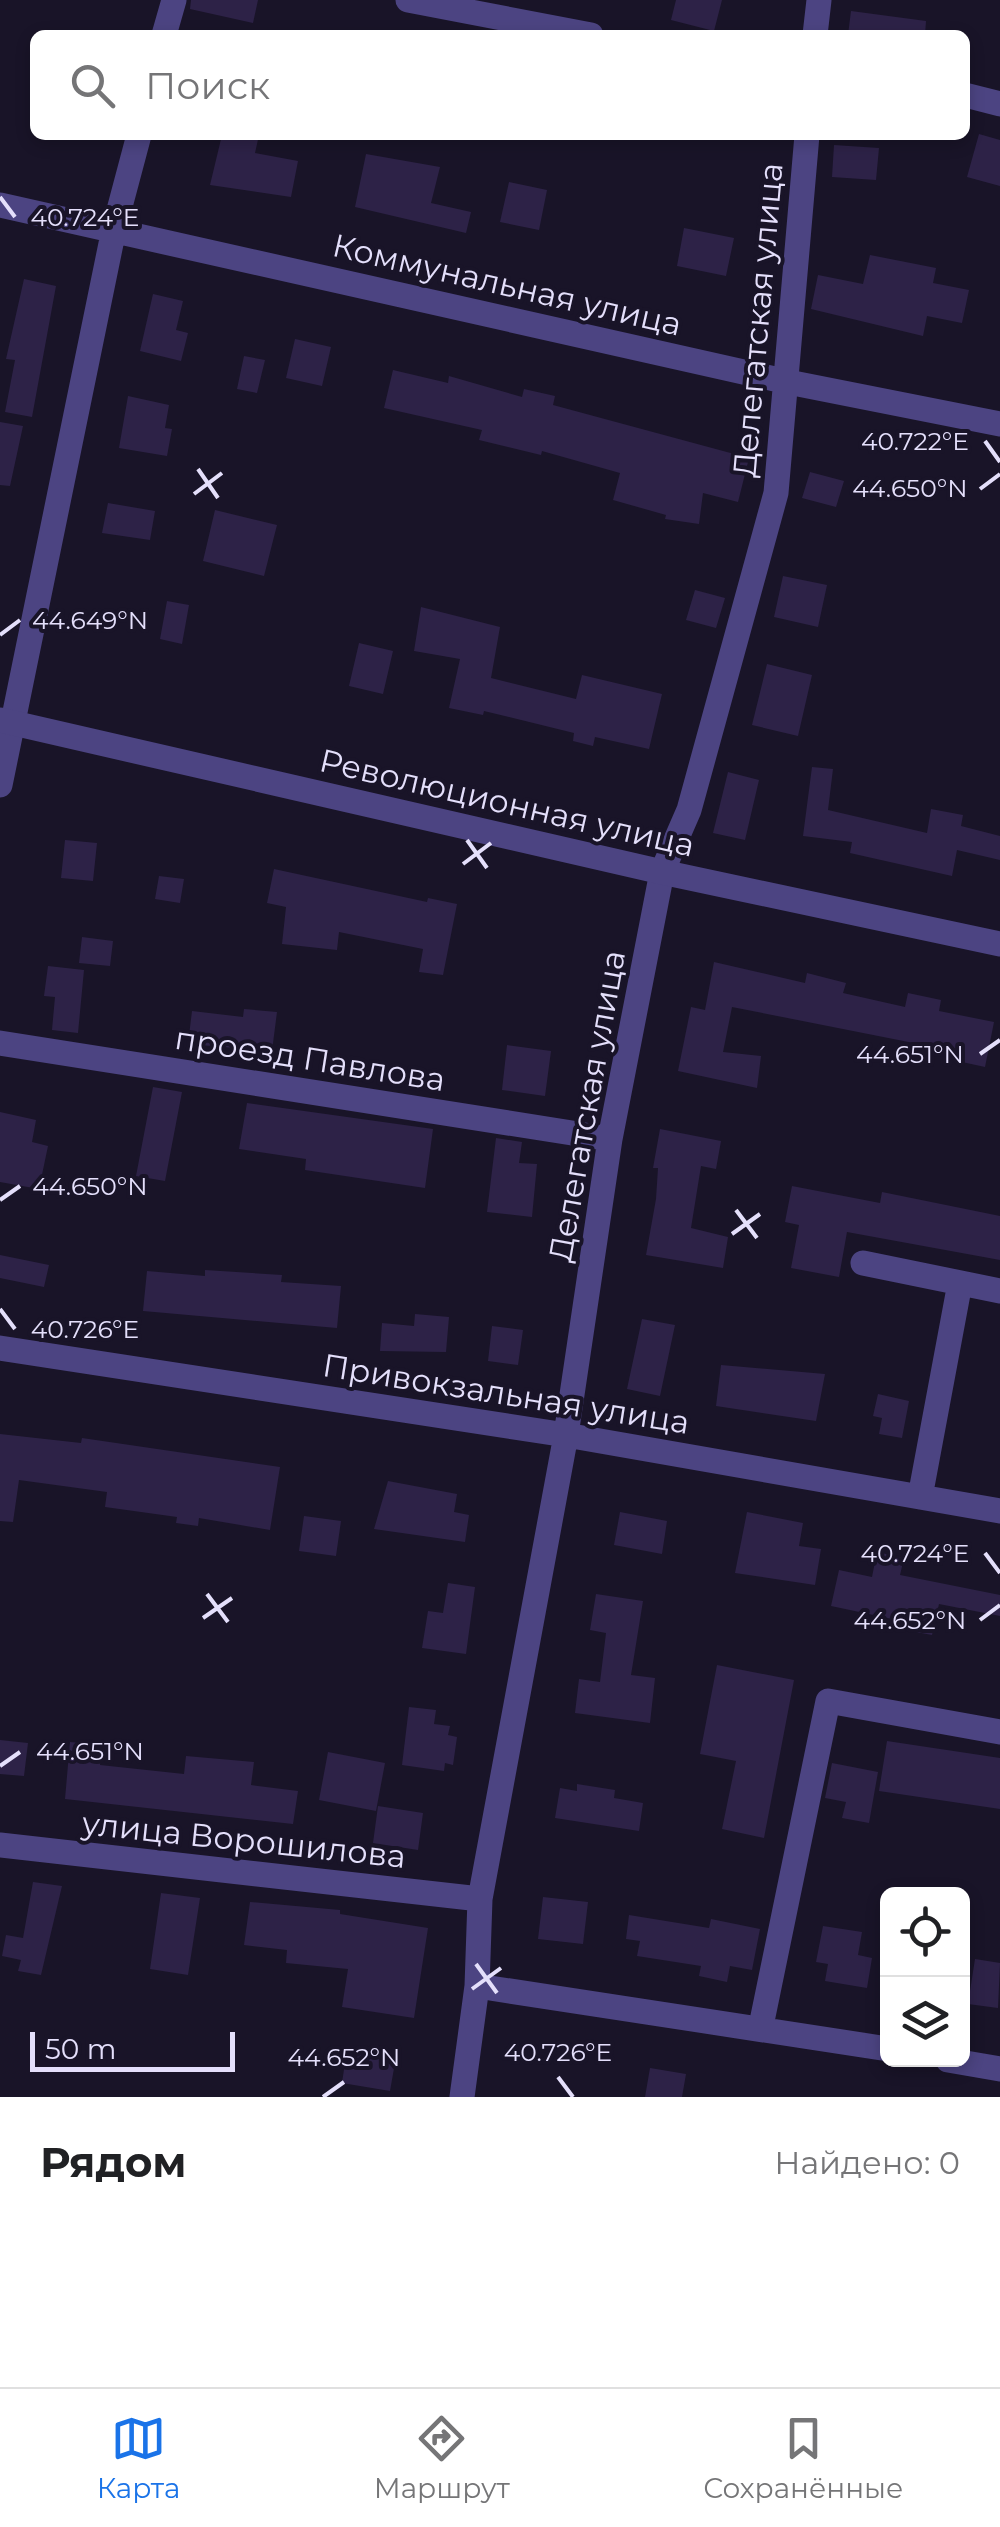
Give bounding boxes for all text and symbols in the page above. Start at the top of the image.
search box [30,30,970,140]
icon: search [65,58,120,113]
text: Поиск [145,62,270,109]
street label: Делегатская улица [724,161,791,479]
text: 40.724°E [30,202,140,232]
street label: Коммунальная улица [329,225,685,344]
text: 40.722°E [861,426,969,456]
text: 44.650°N [852,473,968,503]
text: 44.649°N [32,605,148,635]
street label: Революционная улица [316,740,698,865]
street label: Делегатская улица [540,947,633,1265]
street label: проезд Павлова [172,1018,448,1099]
text: 44.651°N [856,1039,964,1069]
text: 44.650°N [32,1171,148,1201]
text: 40.726°E [31,1314,139,1344]
street label: Привокзальная улица [320,1345,692,1442]
text: 40.724°E [860,1538,970,1568]
text: 44.652°N [854,1605,966,1635]
text: 44.651°N [36,1736,144,1766]
street label: улица Ворошилова [79,1803,408,1876]
map controls [880,1887,970,2067]
button: locate [880,1887,970,1977]
button: layers [880,1977,970,2067]
scale bar [30,2027,235,2072]
text: 50 m [45,2032,116,2066]
text: 40.726°E [504,2037,612,2067]
text: 44.652°N [288,2042,400,2072]
text: Рядом [40,2136,187,2188]
text: Найдено: 0 [774,2143,960,2182]
tab: Карта [97,2411,180,2505]
tab: Маршрут [374,2411,510,2505]
tab: Сохранённые [703,2411,903,2505]

